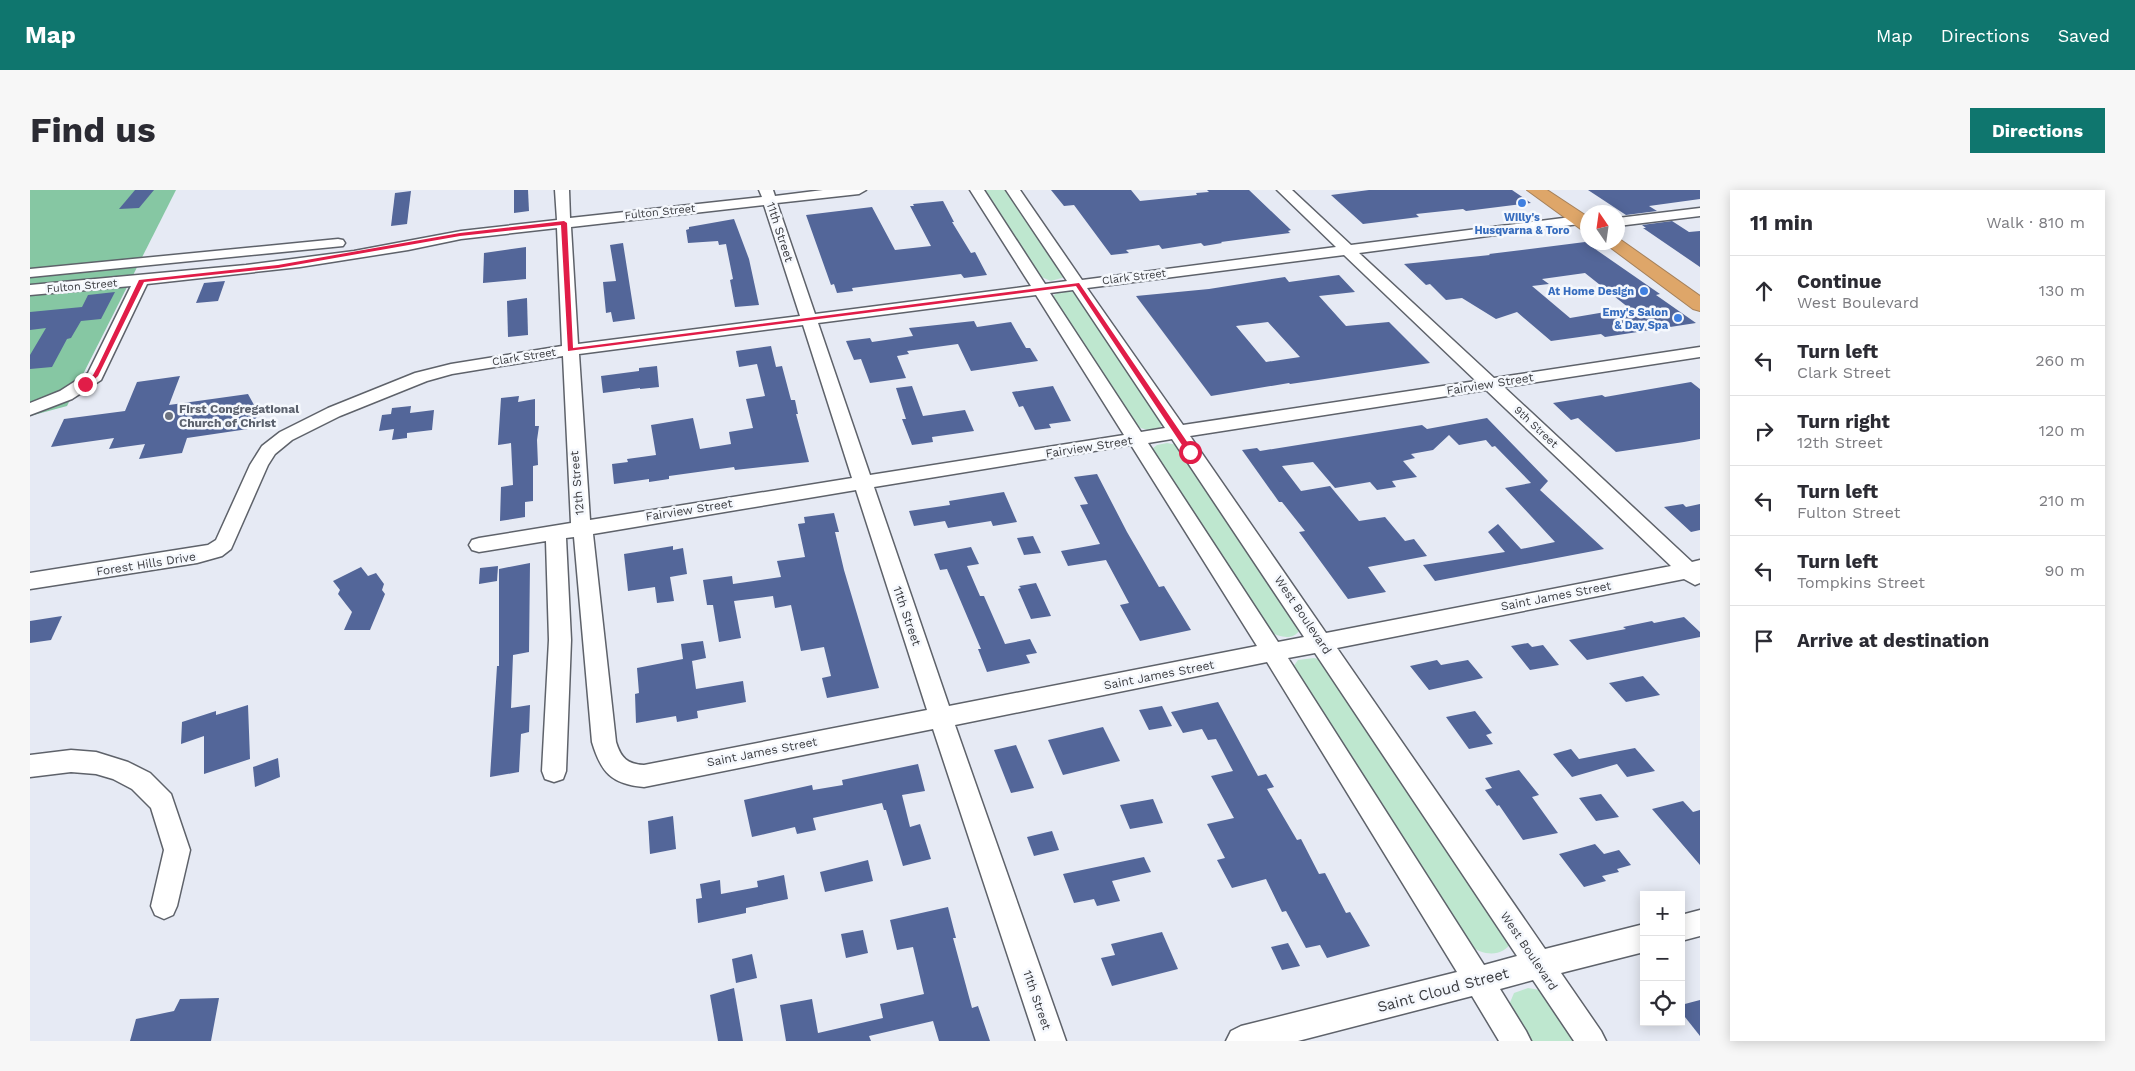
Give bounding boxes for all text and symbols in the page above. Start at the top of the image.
text: Map [25,21,76,49]
text: Map [1876,25,1913,46]
text: Directions [1941,25,2030,46]
text: Saved [2058,25,2110,46]
button: Directions [1970,108,2105,153]
text: Find us [30,109,156,151]
marker: Willy's Husqvarna & Toro [1516,197,1528,209]
street label: 11th Street [764,200,796,264]
street label: Fulton Street [624,202,696,222]
north arrow [1580,205,1625,250]
text: 11 min [1750,210,1813,235]
place label: Willy's Husqvarna & Toro [1474,211,1570,237]
text: Walk · 810 m [1986,213,2085,232]
street label: Clark Street [1101,267,1167,287]
text: Continue [1797,270,1881,293]
street label: Fulton Street [46,276,118,296]
icon: ahead [1750,277,1778,305]
text: 130 m [2039,281,2085,300]
place label: At Home Design [1548,285,1634,298]
marker: At Home Design [1638,285,1650,297]
text: West Boulevard [1797,293,1919,312]
place label: Emy's Salon & Day Spa [1603,306,1669,332]
marker: Emy's Salon & Day Spa [1672,312,1684,324]
text: Turn left [1797,340,1878,363]
street label: Clark Street [491,345,557,368]
icon: left [1750,347,1778,375]
text: 260 m [2035,351,2085,370]
text: Clark Street [1797,363,1891,382]
street label: Fairview Street [1446,370,1534,398]
route end [74,373,97,396]
place label: First Congregational Church of Christ [179,402,299,430]
street label: 9th Street [1511,403,1561,451]
marker: First Congregational Church of Christ [163,410,175,422]
text: Turn right [1797,410,1890,433]
icon: right [1750,417,1778,445]
text: 120 m [2039,421,2085,440]
street label: Fairview Street [1045,433,1133,461]
text: 12th Street [1797,433,1883,452]
route start [1179,441,1202,464]
street label: 12th Street [567,450,587,516]
text: Turn left [1797,480,1878,503]
icon: left [1750,487,1778,515]
text: 210 m [2039,491,2085,510]
street label: Fairview Street [645,496,733,524]
text: Fulton Street [1797,503,1900,522]
street label: Forest Hills Drive [95,549,197,579]
text: Turn left [1797,550,1878,573]
icon: left [1750,557,1778,585]
text: 90 m [2044,561,2085,580]
street label: West Boulevard [1272,573,1334,657]
text: Tompkins Street [1797,573,1925,592]
street label: Saint James Street [1500,578,1612,614]
street label: 11th Street [890,584,924,648]
icon: arrive [1750,627,1778,655]
text: Arrive at destination [1797,629,1989,652]
street label: Saint James Street [1103,657,1215,693]
street label: Saint James Street [706,734,818,770]
map controls [1640,891,1685,1026]
button: + [1640,891,1685,936]
street label: West Boulevard [1498,909,1560,993]
button: − [1640,936,1685,981]
street label: Saint Cloud Street [1375,964,1511,1016]
street label: 11th Street [1020,968,1054,1032]
button: locate [1640,981,1685,1026]

